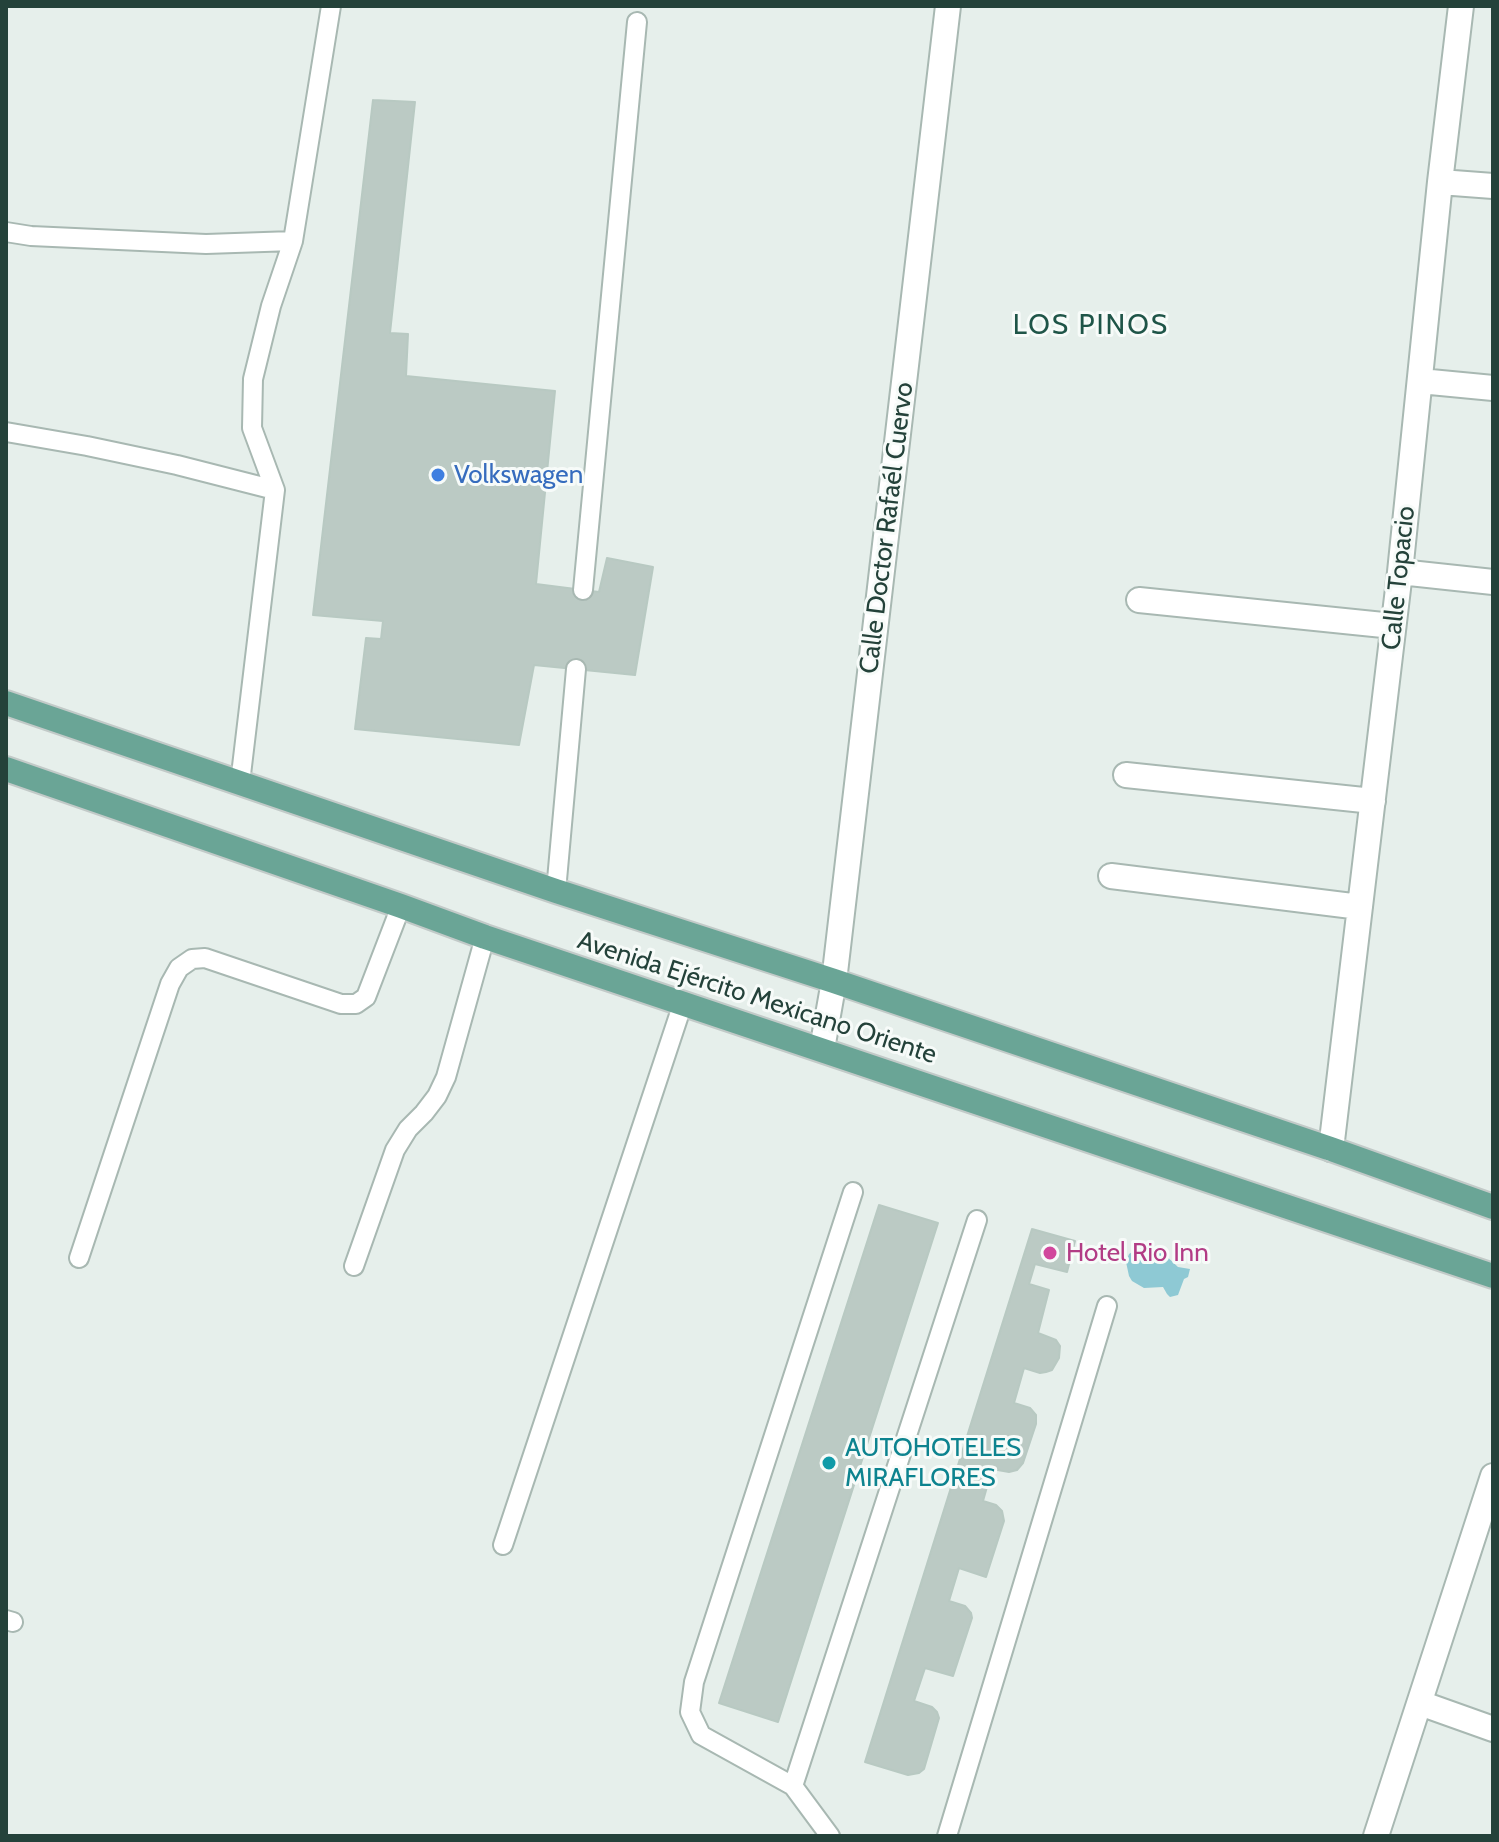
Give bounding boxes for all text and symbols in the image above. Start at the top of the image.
district label: LOS PINOS [1013,309,1169,343]
street label: Calle Doctor Rafaél Cuervo [854,380,920,676]
place label: Volkswagen [454,459,583,491]
marker: Volkswagen [429,466,447,484]
street label: Calle Topacio [1376,505,1422,651]
street label: Avenida Ejército Mexicano Oriente [574,925,940,1071]
place label: Hotel Rio Inn [1066,1237,1209,1269]
marker: Hotel Rio Inn [1041,1244,1059,1262]
place label: AUTOHOTELES MIRAFLORES [845,1432,1021,1494]
marker: AUTOHOTELES MIRAFLORES [820,1454,838,1472]

